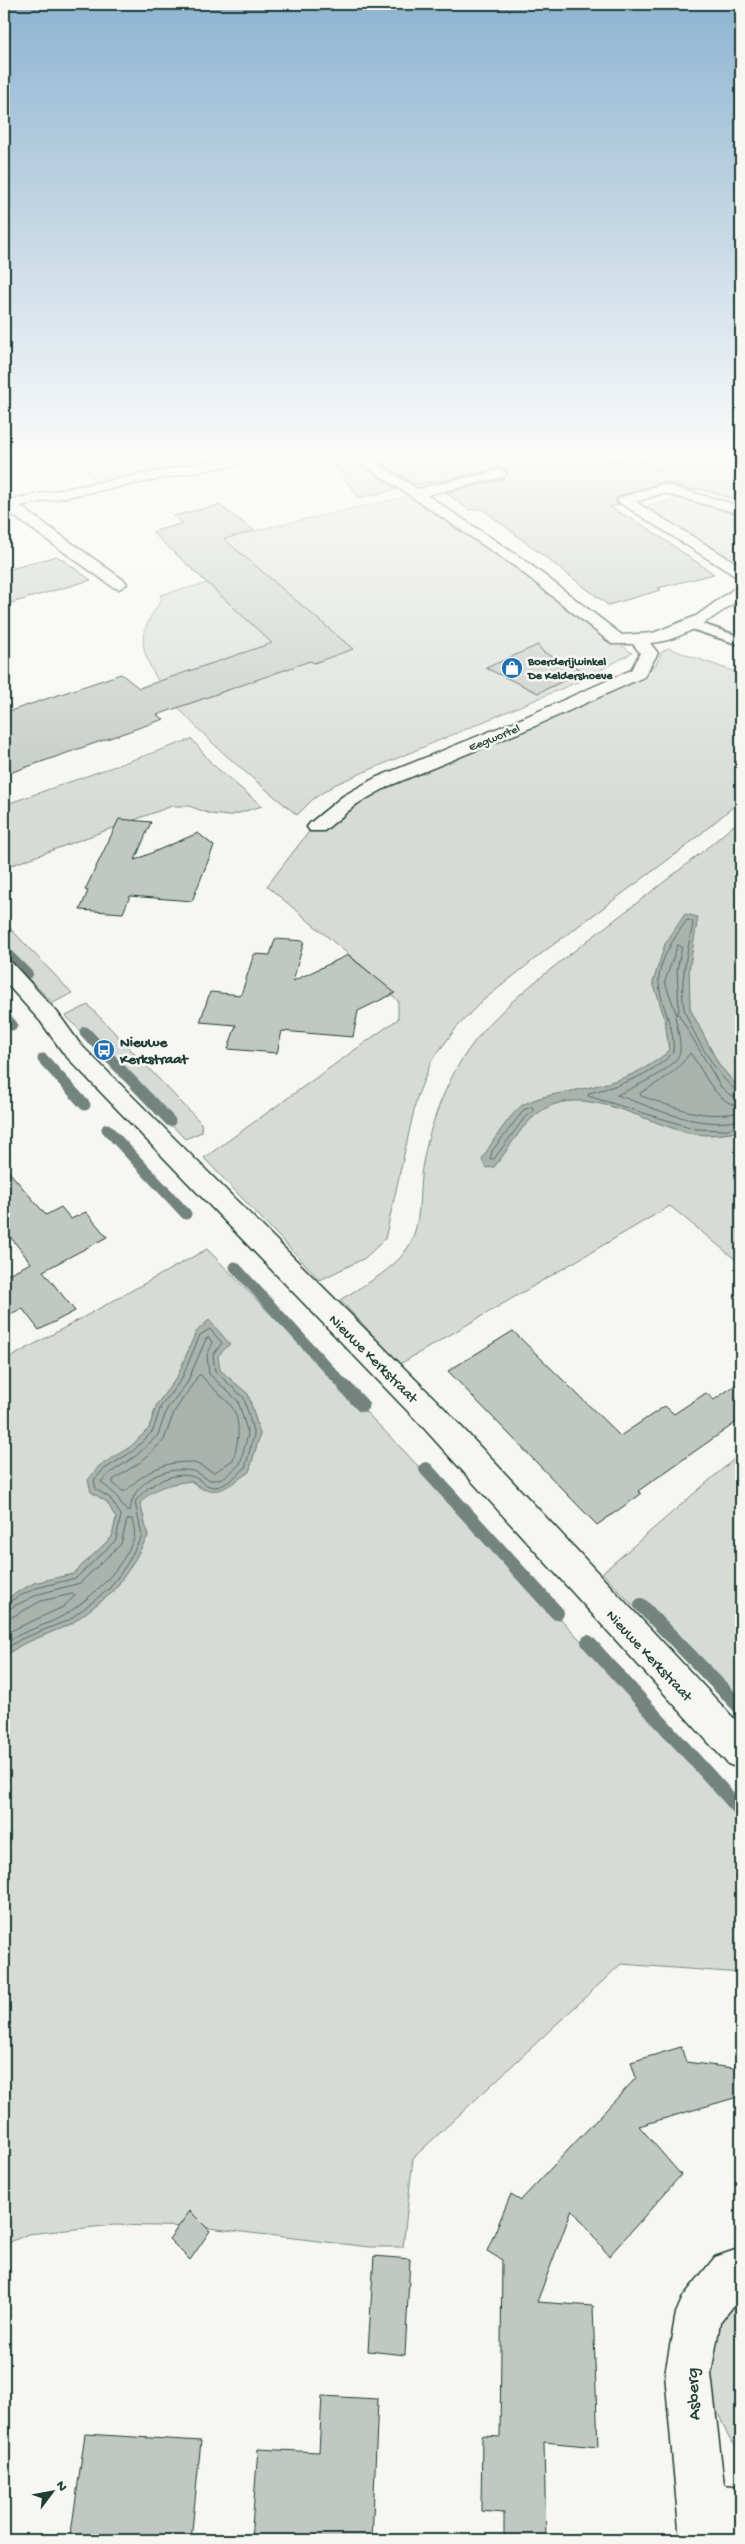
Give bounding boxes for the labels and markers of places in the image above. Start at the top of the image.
shop icon: Boerderijwinkel De Keldershoeve [500,656,524,680]
place label: Boerderijwinkel De Keldershoeve [527,656,613,684]
place label: Nieuwe Kerkstraat [119,1034,190,1069]
bus stop icon: Nieuwe Kerkstraat [92,1038,116,1062]

